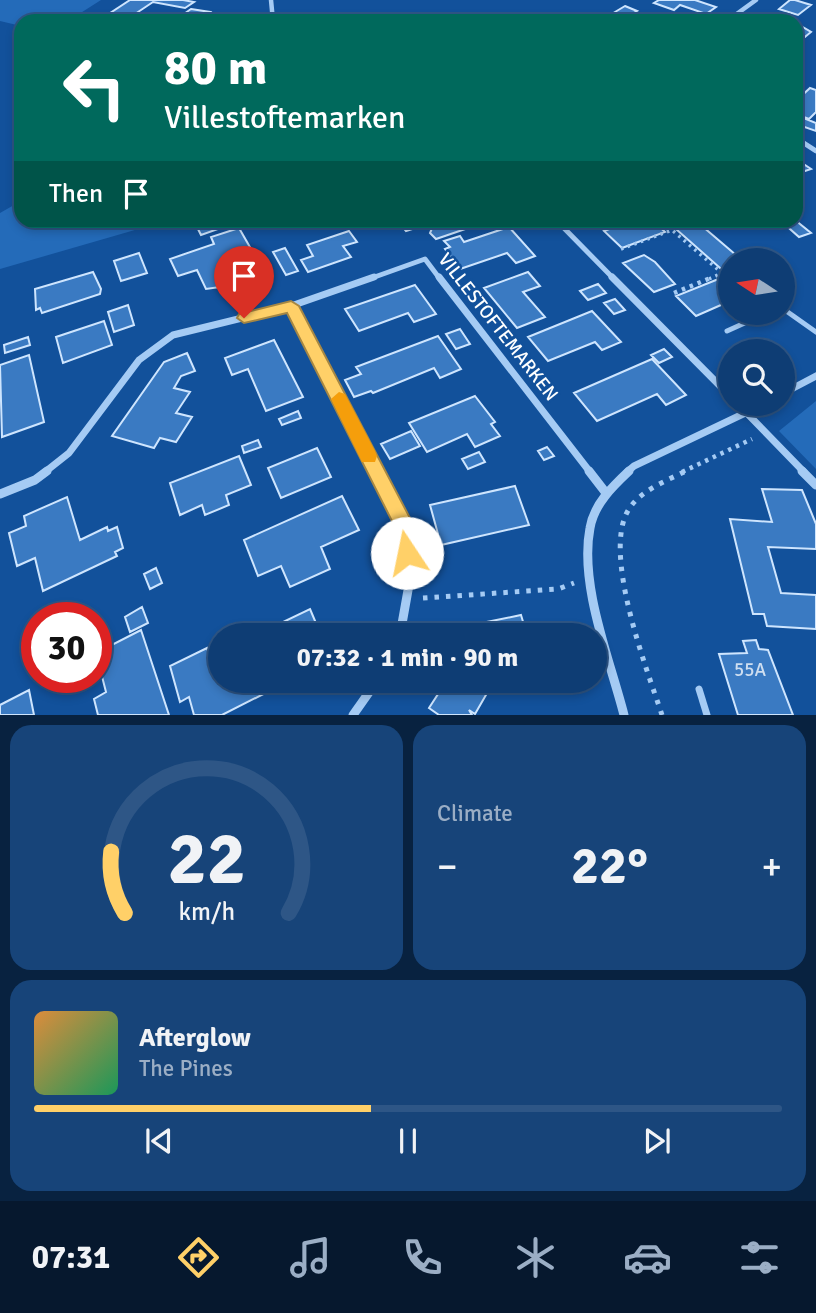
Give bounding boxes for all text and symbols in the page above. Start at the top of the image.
text: 80 m [164,38,267,98]
icon: left [49,42,140,133]
text: Villestoftemarken [164,98,406,137]
icon: arrive [117,175,155,213]
text: Then [49,178,103,210]
pin [214,246,274,318]
street label: VILLESTOFTEMARKEN [433,248,563,406]
north arrow [718,248,794,326]
map controls [718,248,795,416]
icon: arrive [225,257,263,295]
button: search [718,339,795,416]
position arrow [370,516,444,590]
speed limit sign: 30 [21,602,112,693]
text: 07:32 · 1 min · 90 m [297,642,518,674]
house number: 55A [734,658,766,682]
text: Climate [437,799,513,828]
text: 22 [167,816,246,905]
text: 22° [571,834,648,898]
text: − [437,843,458,890]
text: + [761,843,782,890]
text: km/h [178,896,235,927]
text: Afterglow [139,1022,251,1054]
text: The Pines [139,1054,233,1083]
icon: previous [140,1122,178,1160]
icon: pause [389,1122,427,1160]
icon: next [638,1122,676,1160]
icon: directions [174,1233,223,1282]
icon: music [286,1233,335,1282]
icon: phone [398,1233,447,1282]
icon: climate [511,1233,560,1282]
icon: car [623,1233,672,1282]
icon: filters [735,1233,784,1282]
text: 07:31 [32,1238,110,1277]

